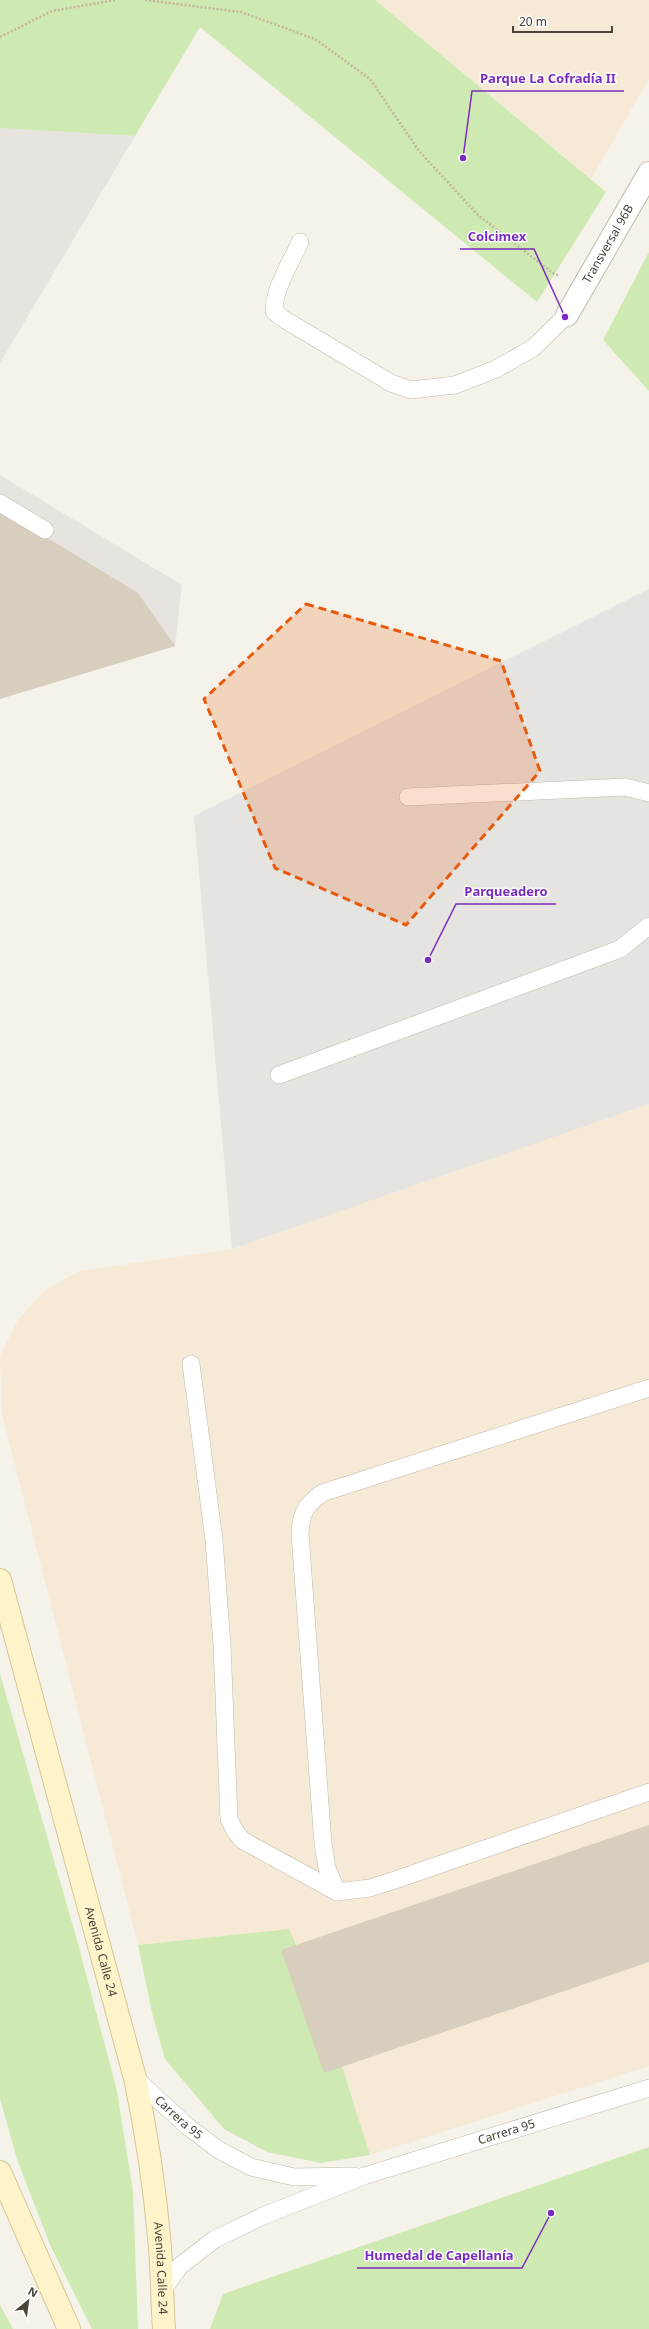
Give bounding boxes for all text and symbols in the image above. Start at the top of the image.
scale bar [513,8,612,34]
text: 20 m [519,13,547,30]
callout: Parque La Cofradía II [472,66,624,91]
text: Parque La Cofradía II [480,69,616,87]
street label: Transversal 96B [578,201,637,286]
callout: Colcimex [460,224,534,249]
text: Colcimex [468,227,527,245]
callout: Parqueadero [456,879,556,904]
text: Parqueadero [464,882,548,900]
street label: Avenida Calle 24 [81,1905,122,1998]
street label: Carrera 95 [151,2091,207,2143]
street label: Carrera 95 [476,2115,537,2148]
street label: Avenida Calle 24 [150,2221,172,2315]
callout: Humedal de Capellanía [357,2243,522,2268]
text: Humedal de Capellanía [364,2246,514,2264]
north arrow [8,2281,48,2321]
text: N [26,2283,41,2301]

